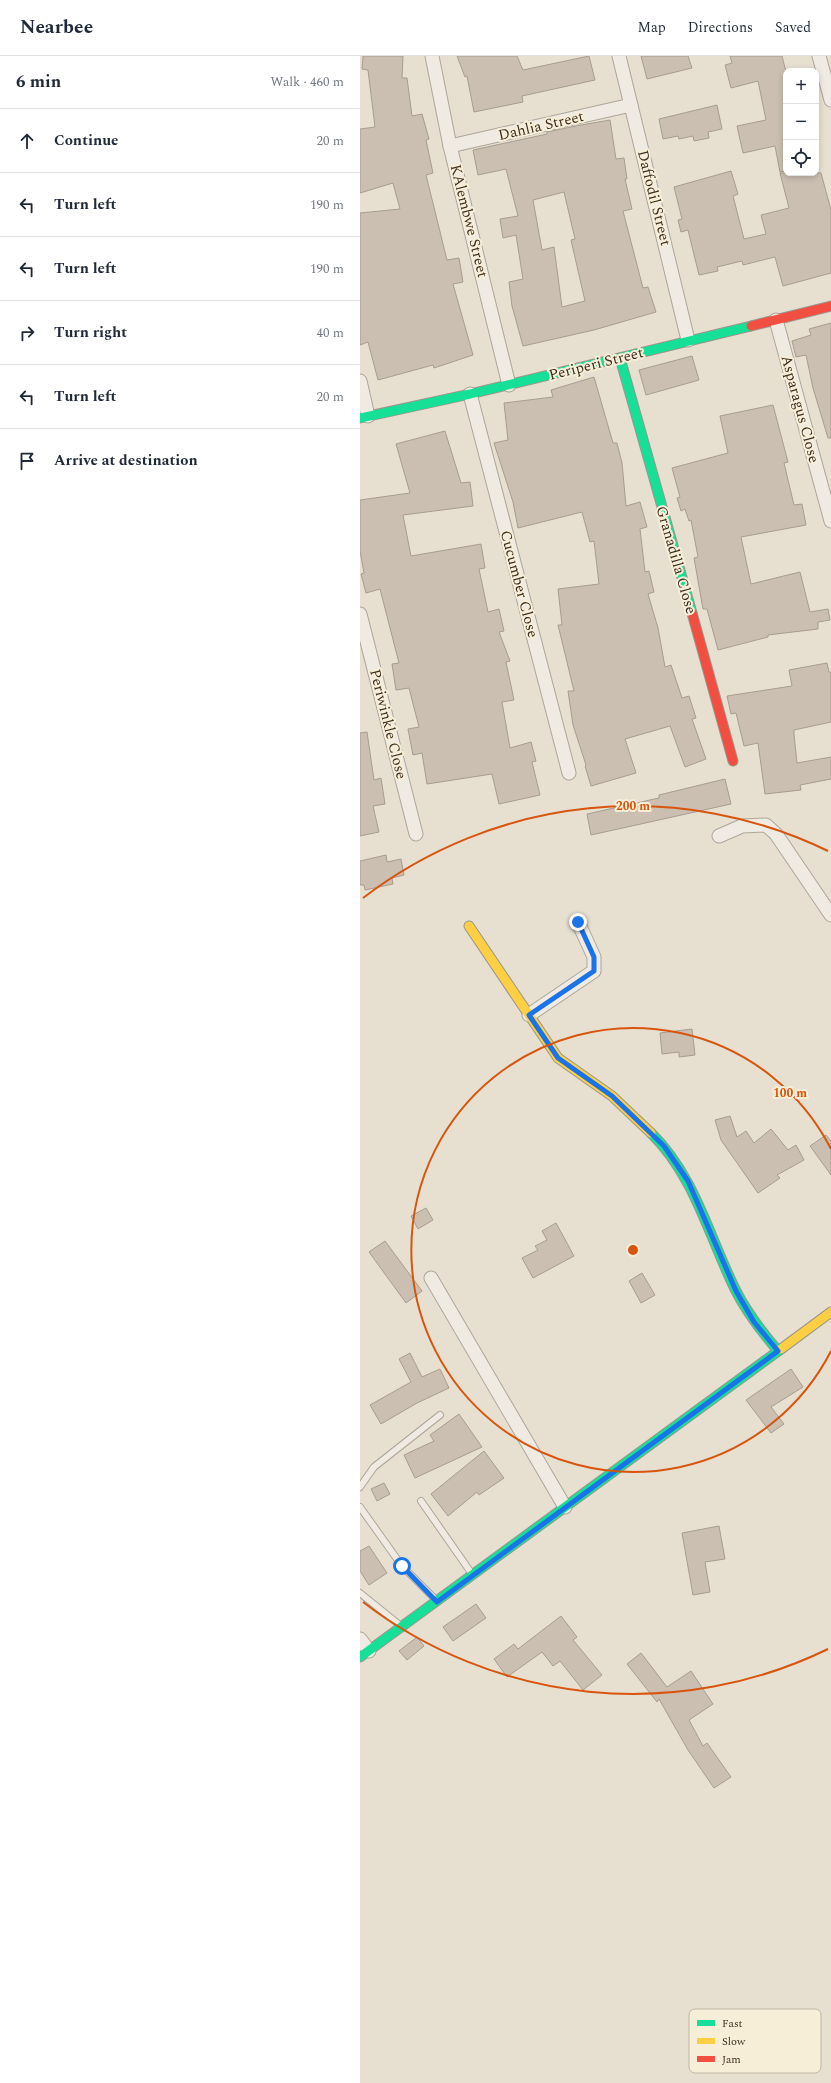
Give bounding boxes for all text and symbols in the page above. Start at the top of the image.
text: Nearbee [20,13,93,42]
text: Map [638,17,666,38]
text: Directions [688,17,753,38]
text: Saved [775,17,811,38]
map controls [783,68,819,176]
button: + [783,68,819,104]
text: 6 min [16,69,61,95]
text: Walk · 460 m [270,72,344,92]
button: − [783,104,819,140]
street label: Dahlia Street [496,105,586,147]
text: Continue [54,129,119,152]
icon: ahead [16,130,38,152]
text: 20 m [317,131,344,151]
button: locate [783,140,819,176]
street label: Daffodil Street [631,148,677,248]
street label: KAlembwe Street [444,162,494,280]
text: Turn left [54,193,116,216]
icon: left [16,194,38,216]
text: 190 m [310,195,344,215]
text: Turn left [54,257,116,280]
icon: left [16,258,38,280]
text: 190 m [310,259,344,279]
text: Turn right [54,321,127,344]
icon: right [16,322,38,344]
text: 40 m [317,323,344,343]
street label: Periperi Street [546,341,646,387]
street label: Asparagus Close [775,352,825,466]
text: Turn left [54,385,116,408]
icon: left [16,386,38,408]
text: 20 m [317,387,344,407]
text: Arrive at destination [54,449,198,472]
icon: arrive [16,450,38,472]
street label: Granadilla Close [650,503,702,617]
street label: Cucumber Close [494,528,544,640]
street label: Periwinkle Close [363,667,413,781]
text: 200 m [616,797,650,816]
route end [569,913,587,931]
text: 100 m [773,1084,807,1103]
centre of rings [626,1243,640,1257]
route start [393,1557,411,1575]
legend [689,2009,821,2073]
text: Fast [722,2015,743,2032]
text: Slow [722,2033,746,2050]
text: Jam [722,2051,741,2068]

